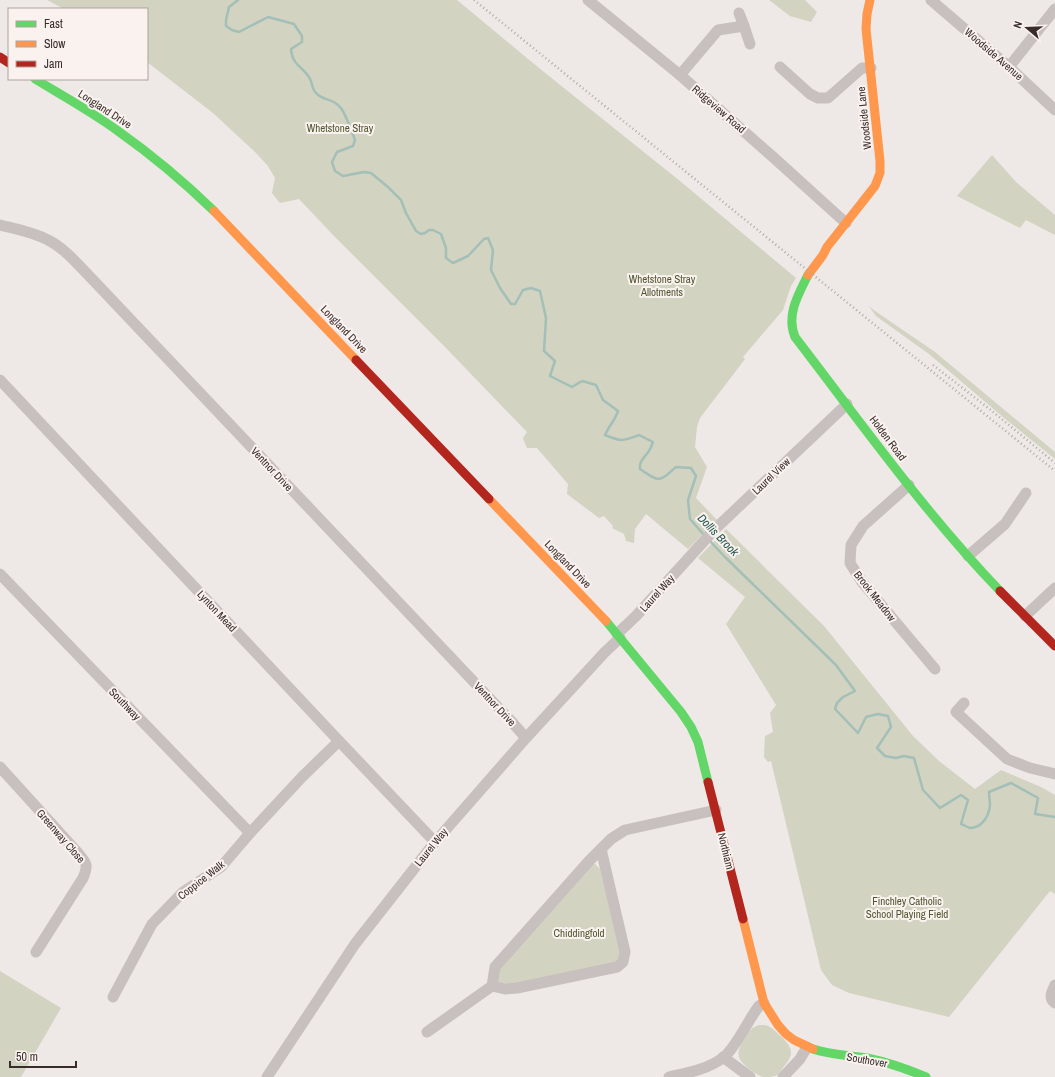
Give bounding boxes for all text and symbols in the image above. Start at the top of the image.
legend [8,8,148,80]
north arrow [1007,8,1047,48]
text: Fast [44,16,63,32]
text: N [1010,19,1025,30]
street label: Woodside Avenue [962,25,1026,83]
text: Slow [44,36,66,52]
text: Jam [44,56,63,72]
street label: Ridgeview Road [689,82,749,136]
street label: Longland Drive [76,86,134,132]
street label: Woodside Lane [854,86,874,150]
park label: Whetstone Stray [307,121,374,135]
park label: Whetstone Stray Allotments [629,272,696,299]
street label: Longland Drive [318,302,370,356]
street label: Holden Road [867,413,909,463]
street label: Ventnor Drive [248,444,296,494]
street label: Laurel View [749,454,793,498]
water label: Dollis Brook [694,510,743,560]
street label: Longland Drive [542,537,594,591]
street label: Brook Meadow [851,568,899,624]
street label: Laurel Way [637,571,678,615]
street label: Lynton Mead [194,587,240,635]
street label: Ventnor Drive [471,679,519,729]
street label: Southway [106,685,144,723]
street label: Greenway Close [34,806,88,866]
street label: Laurel Way [411,825,451,869]
street label: Northiam [715,831,737,871]
street label: Coppice Walk [175,857,228,903]
park label: Finchley Catholic School Playing Field [866,894,948,921]
park label: Chiddingfold [553,926,605,940]
scale bar [10,1043,76,1069]
text: 50 m [16,1049,38,1065]
street label: Southover [846,1050,888,1070]

